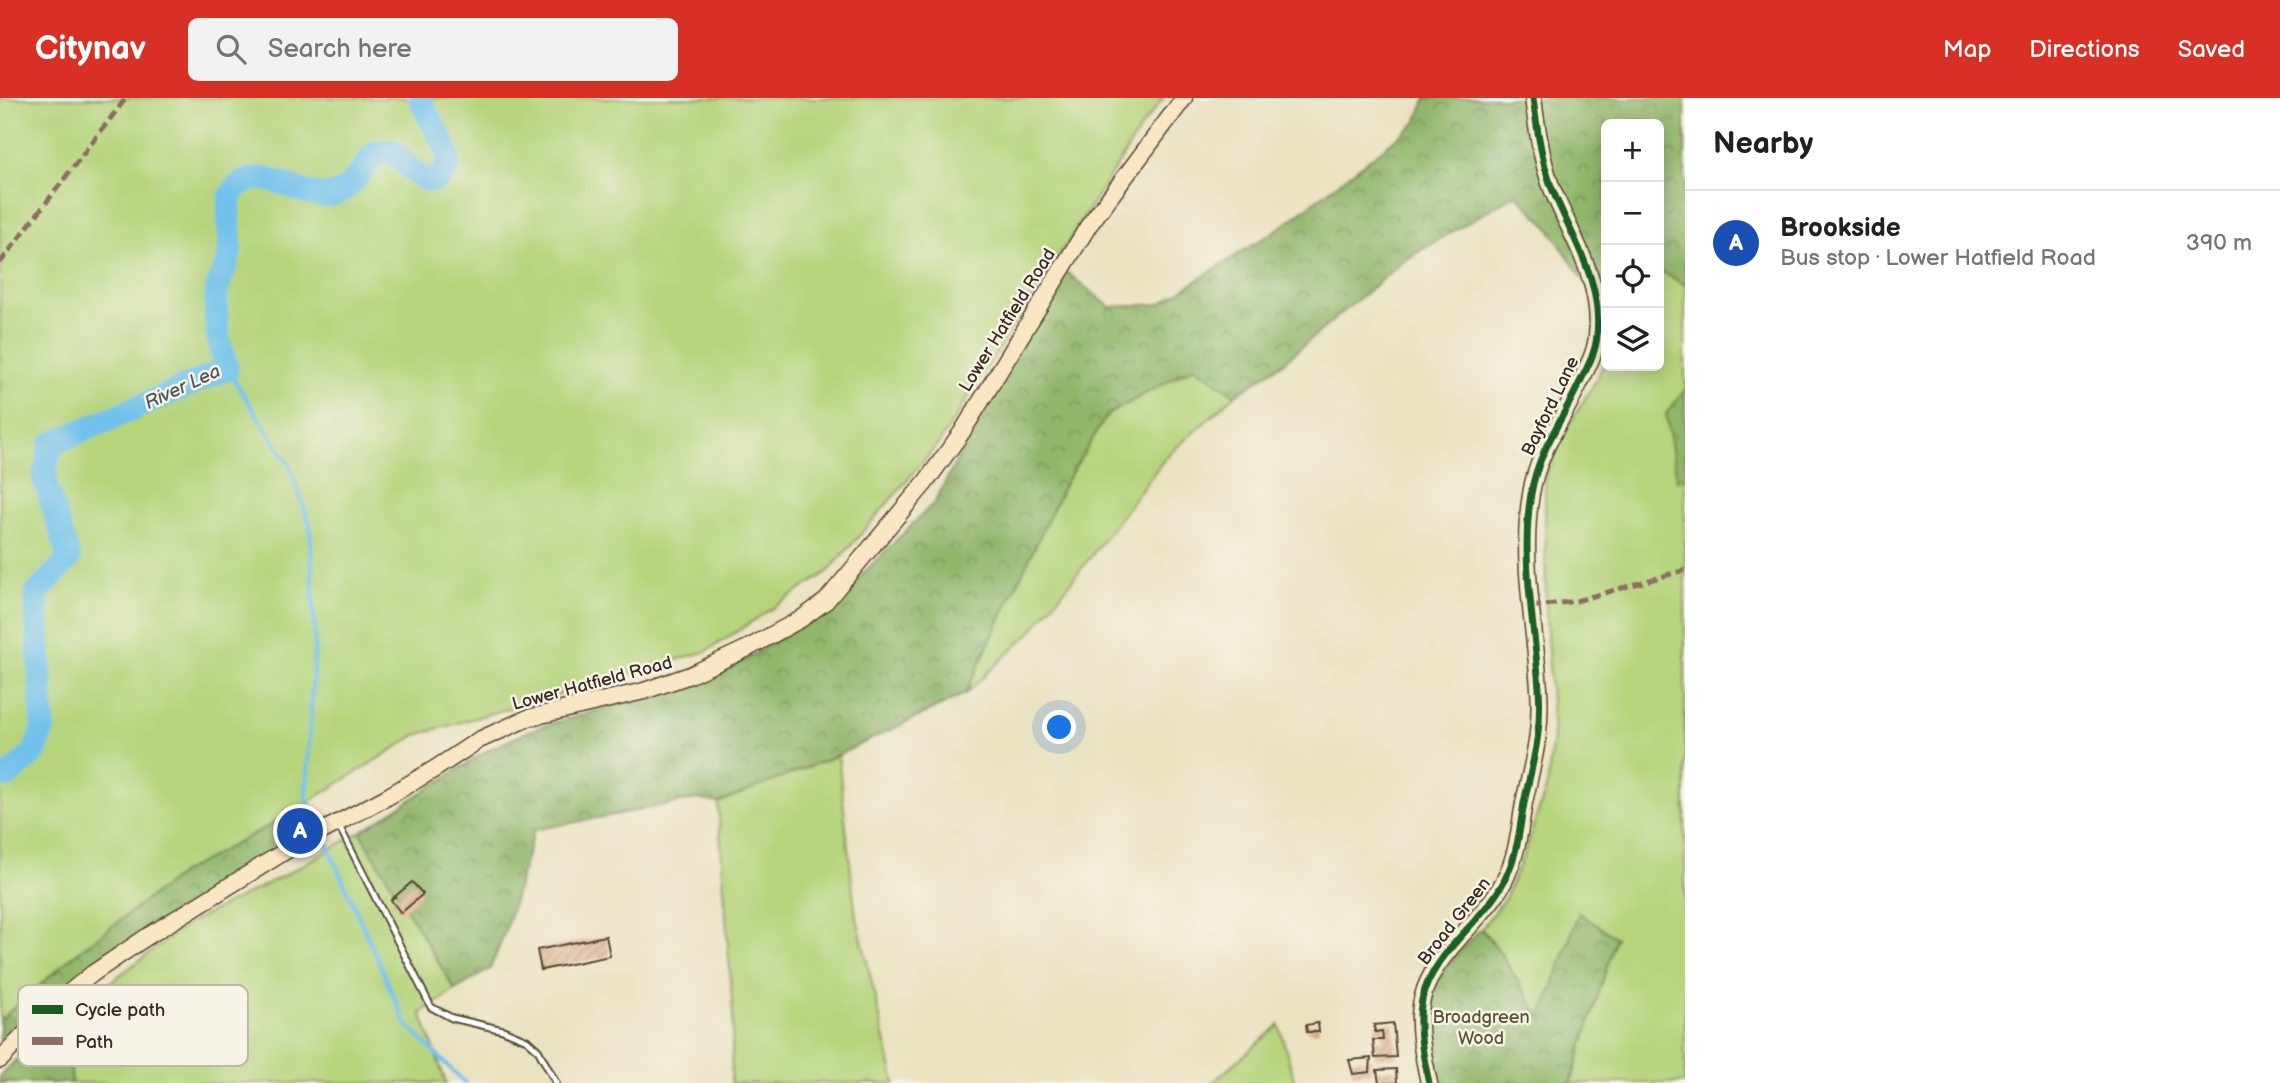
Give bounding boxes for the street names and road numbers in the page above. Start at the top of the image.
street label: Lower Hatfield Road [955,245,1060,396]
street label: Bayford Lane [1517,353,1584,459]
street label: Lower Hatfield Road [510,652,674,715]
street label: Broad Green [1414,873,1495,969]

